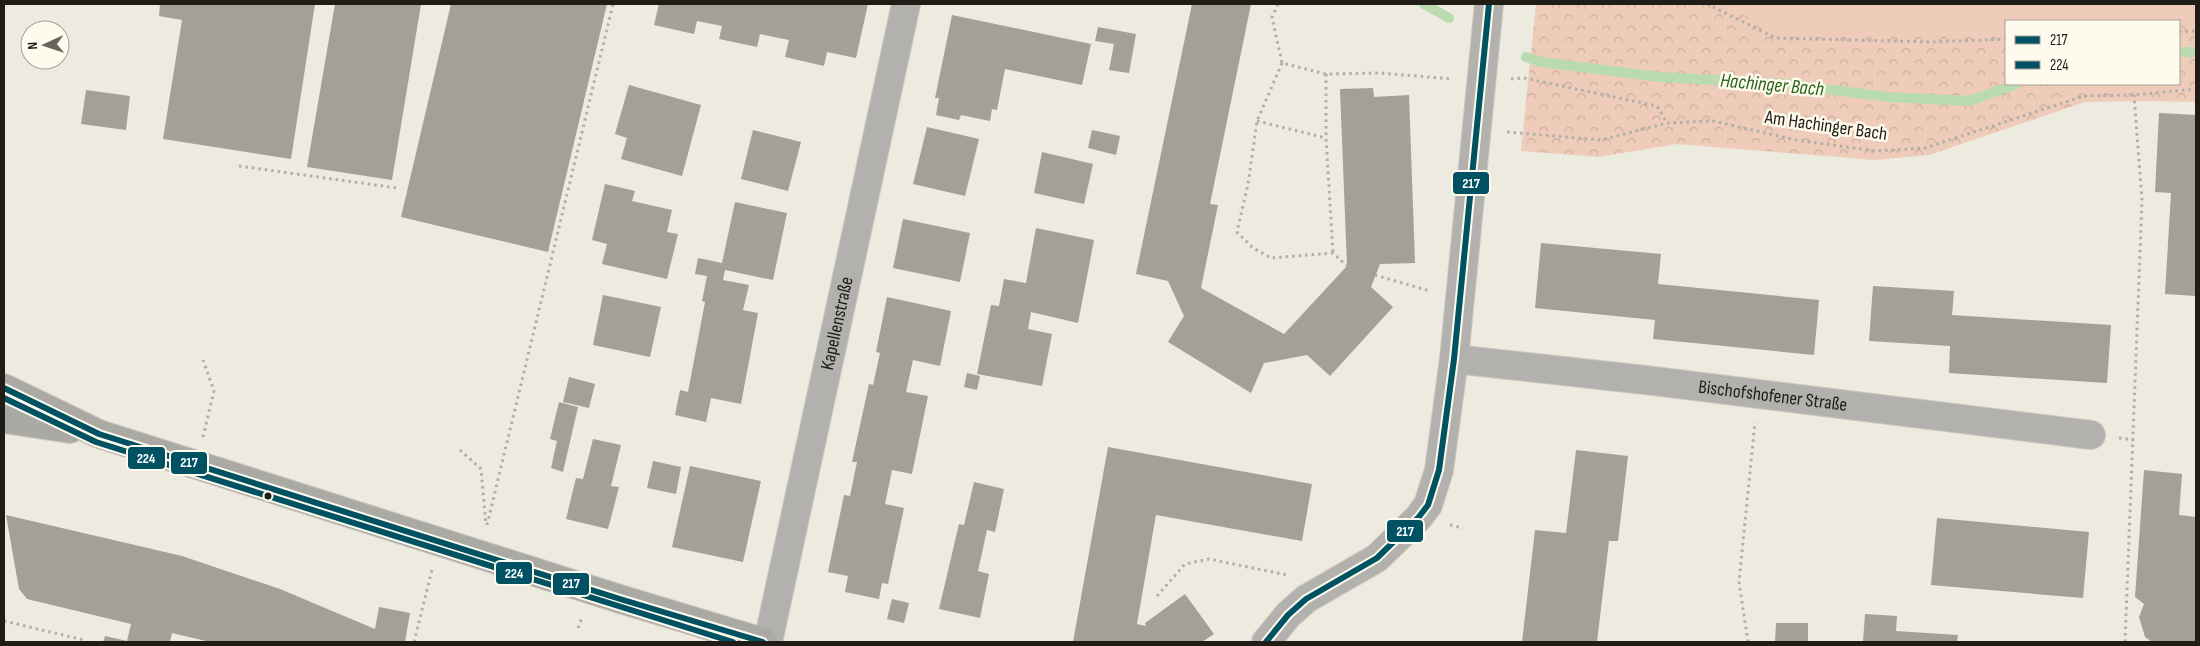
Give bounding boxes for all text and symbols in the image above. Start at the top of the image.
north arrow [20,20,70,70]
legend [2005,20,2180,85]
text: 217 [2050,31,2067,50]
text: N [24,41,41,50]
text: 224 [2050,56,2069,75]
water label: Hachinger Bach [1719,69,1825,101]
street label: Am Hachinger Bach [1762,106,1889,146]
line badge: 217 [1452,171,1490,195]
text: 217 [1462,175,1481,192]
street label: Kapellenstraße [816,275,858,372]
street label: Bischofshofener Straße [1697,375,1849,416]
line badge: 224 [127,446,166,470]
text: 224 [137,450,156,467]
line badge: 217 [170,451,208,475]
text: 217 [180,454,199,471]
unlabelled marker [263,491,273,501]
line badge: 217 [1386,519,1424,543]
text: 217 [1396,523,1415,540]
line badge: 224 [495,561,533,585]
text: 224 [505,565,524,582]
line badge: 217 [552,572,590,596]
text: 217 [562,575,581,592]

